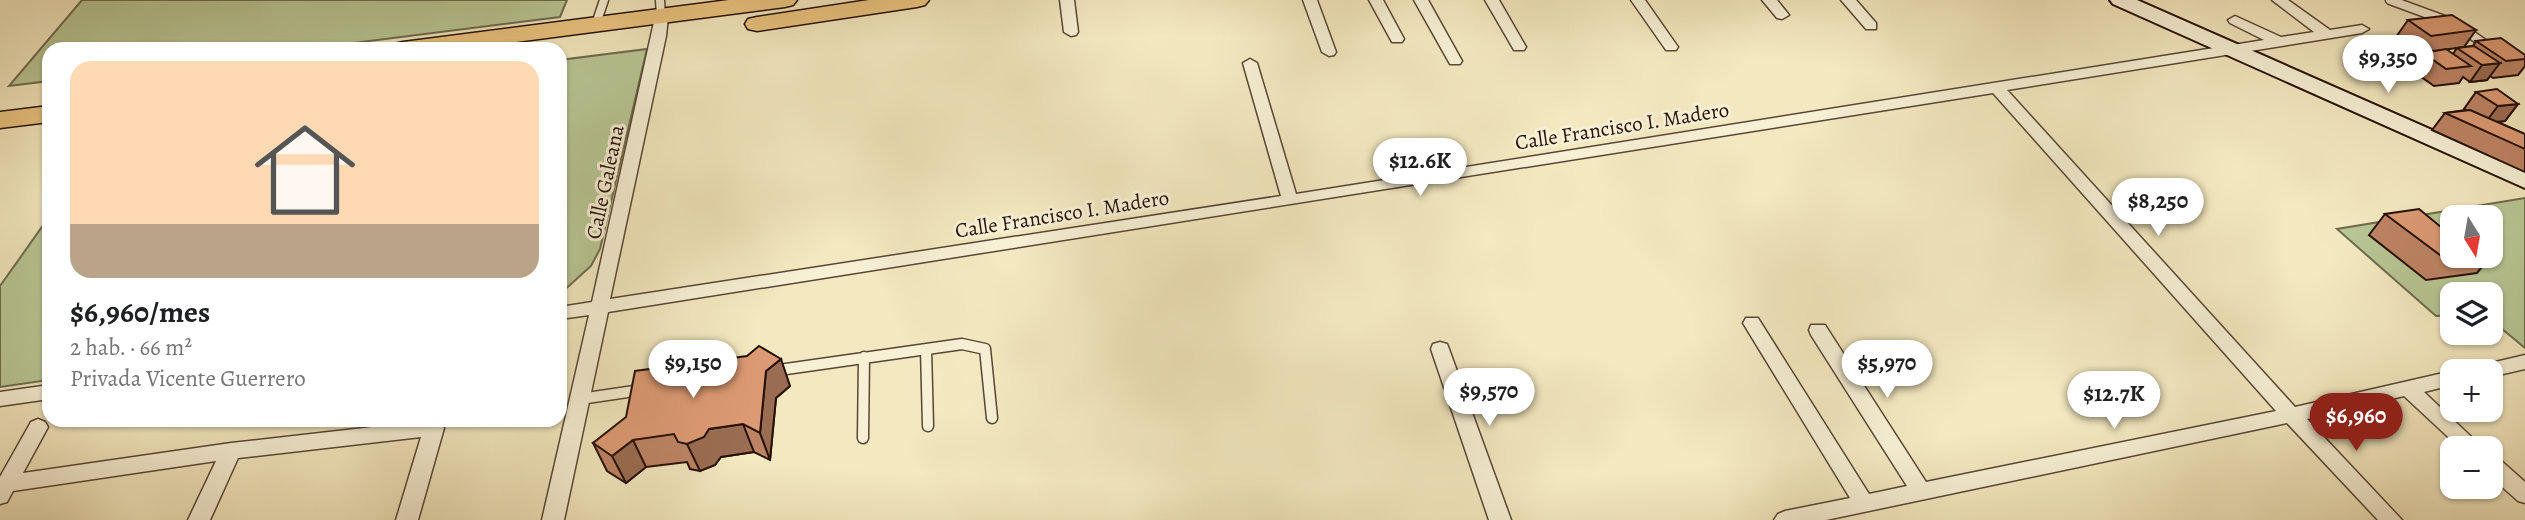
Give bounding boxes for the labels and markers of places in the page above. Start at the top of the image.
pin: $9,350 [2331,36,2445,95]
pin: $12.6K [1363,138,1477,198]
pin: $8,250 [2101,178,2215,238]
pin: $9,150 [636,340,750,400]
pin: $5,970 [1830,340,1944,400]
pin: $9,570 [1432,368,1546,428]
pin: $12.7K [2057,372,2171,431]
pin: $6,960 [2299,393,2413,453]

